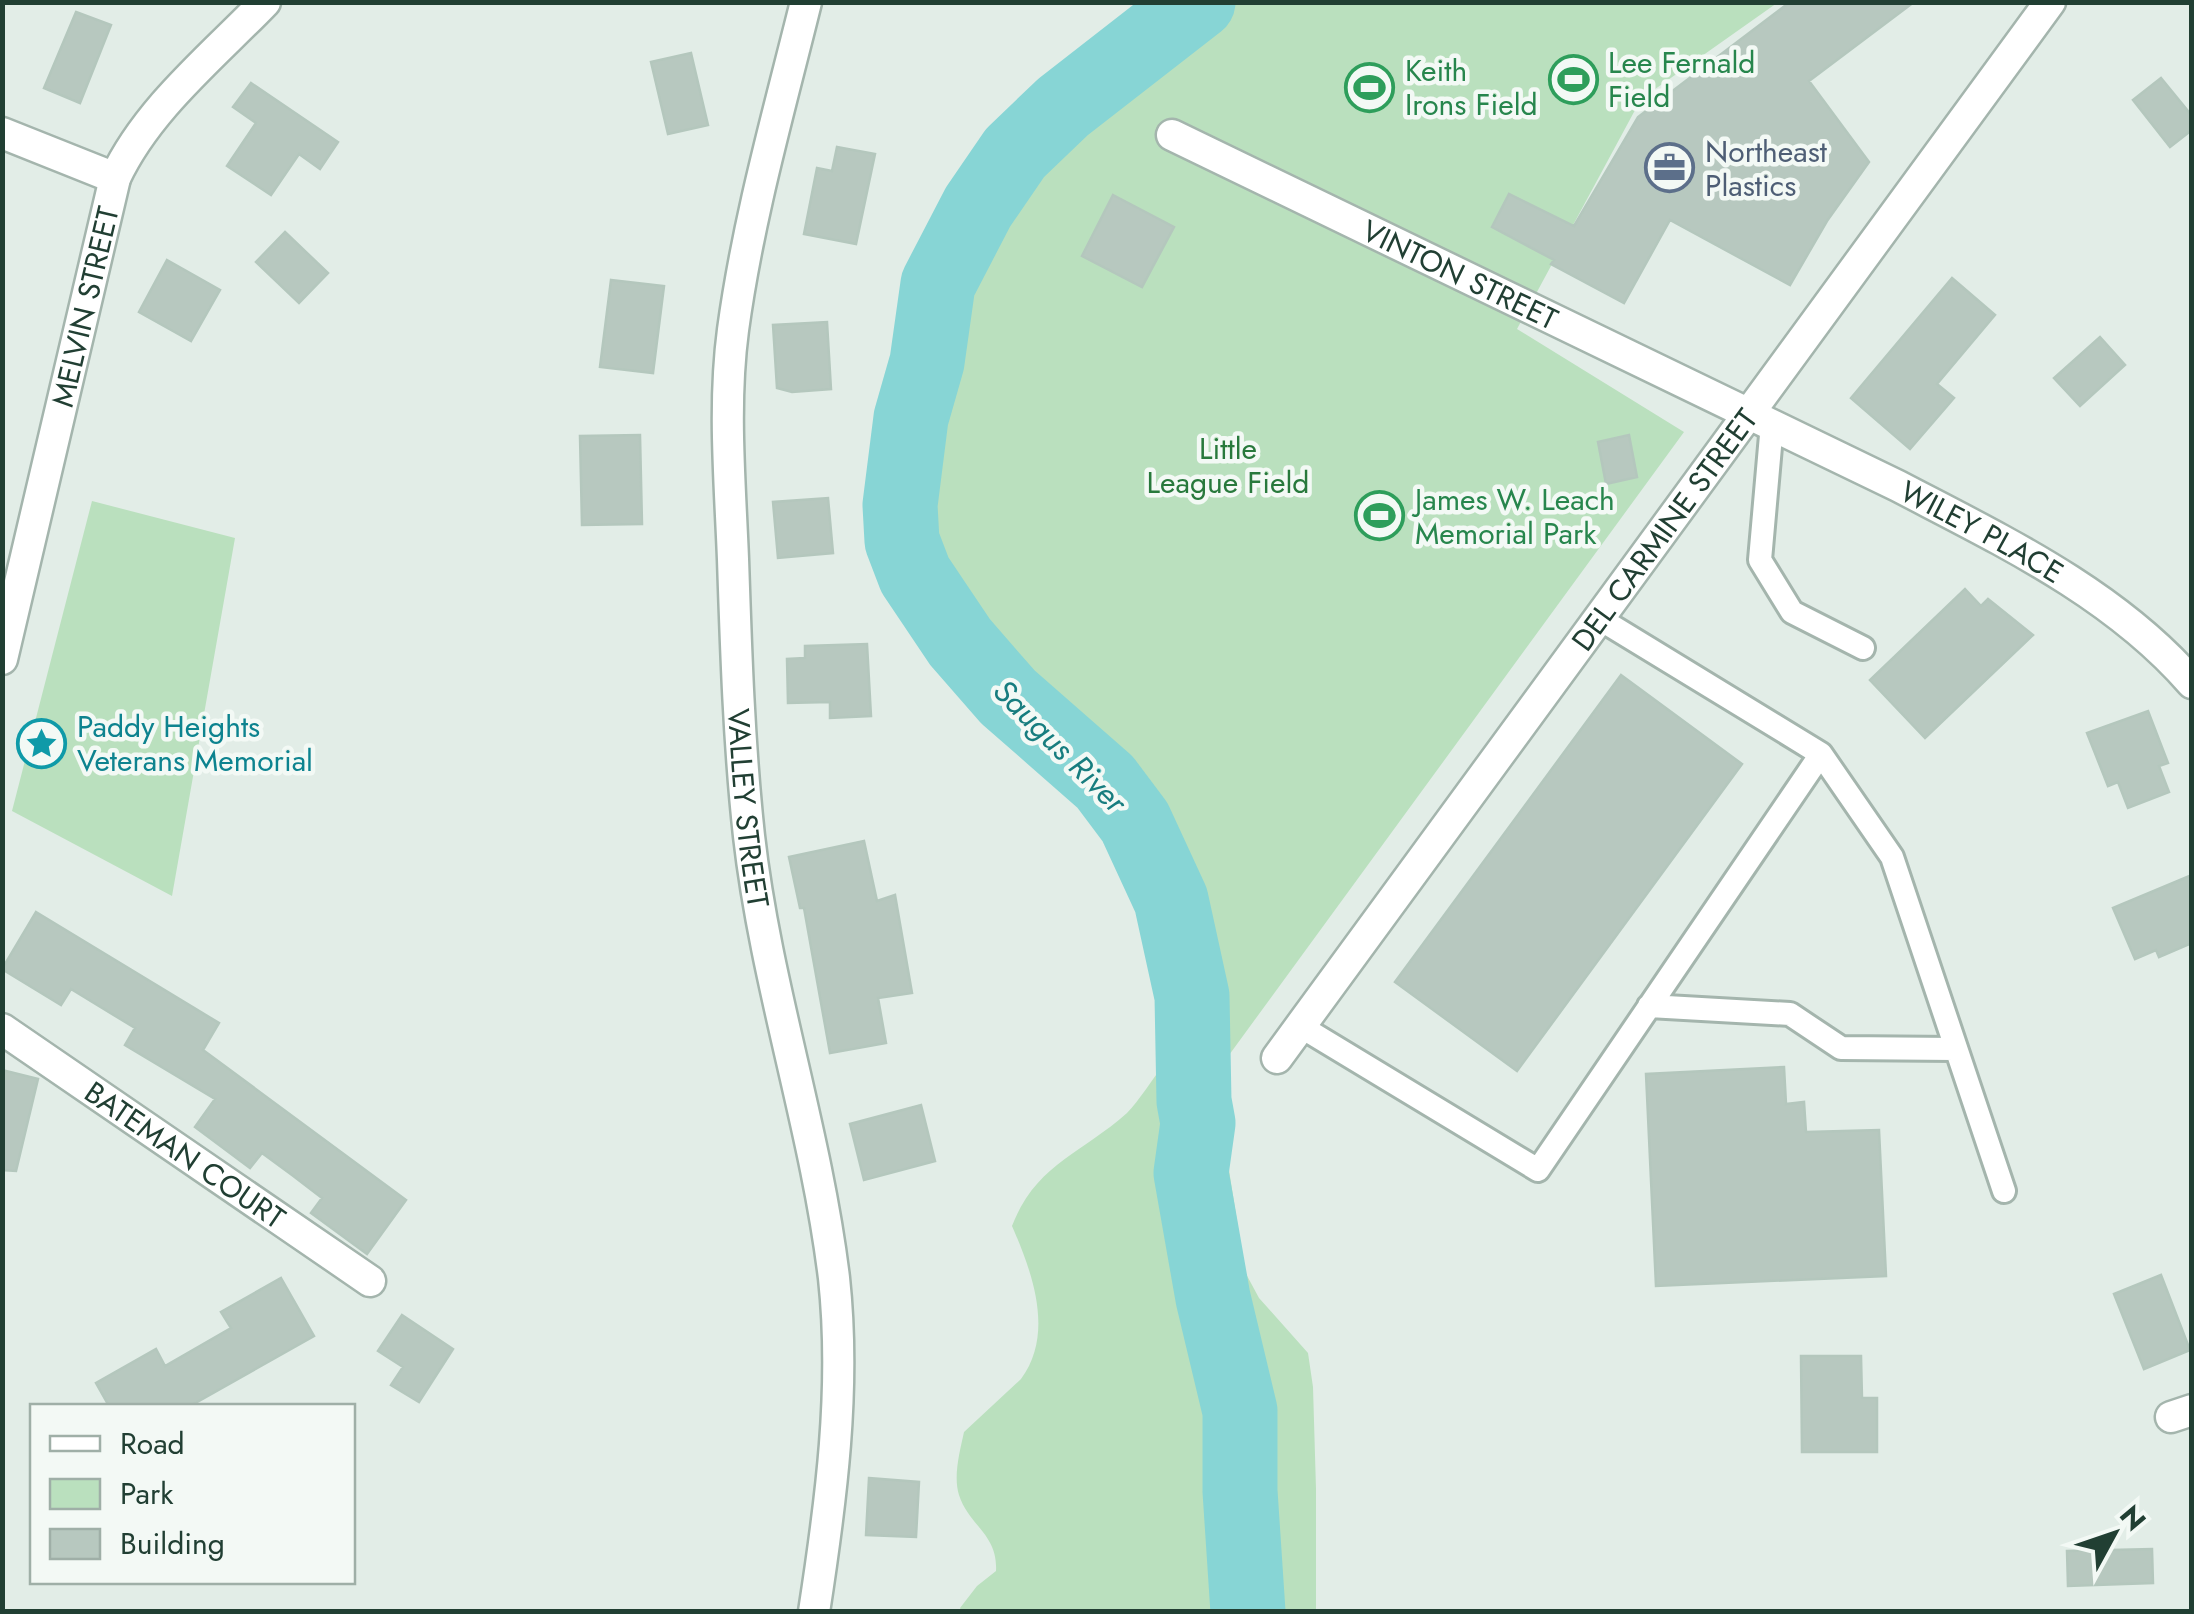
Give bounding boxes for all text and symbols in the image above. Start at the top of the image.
place label: Lee Fernald Field [1608,41,1755,118]
place label: Keith Irons Field [1405,49,1538,126]
sports icon: Lee Fernald Field [1547,53,1599,105]
sports icon: Keith Irons Field [1344,61,1396,113]
place label: Northeast Plastics [1705,130,1828,207]
office icon: Northeast Plastics [1644,142,1696,194]
street label: MELVIN STREET [40,202,129,411]
street label: VINTON STREET [1355,209,1565,340]
street label: DEL CARMINE STREET [1561,399,1767,659]
park label: Little League Field [1147,427,1309,504]
street label: WILEY PLACE [1893,469,2072,593]
place label: James W. Leach Memorial Park [1411,478,1615,555]
sports icon: James W. Leach Memorial Park [1354,490,1406,542]
water label: Saugus River [983,669,1139,825]
place label: Paddy Heights Veterans Memorial [77,705,313,782]
street label: VALLEY STREET [717,707,781,911]
place icon: Paddy Heights Veterans Memorial [16,717,68,769]
street label: BATEMAN COURT [76,1070,294,1238]
legend [30,1404,355,1584]
text: Road [120,1422,185,1465]
text: Park [120,1472,174,1515]
north arrow [2064,1484,2164,1584]
text: N [2110,1497,2156,1540]
text: Building [120,1522,225,1565]

